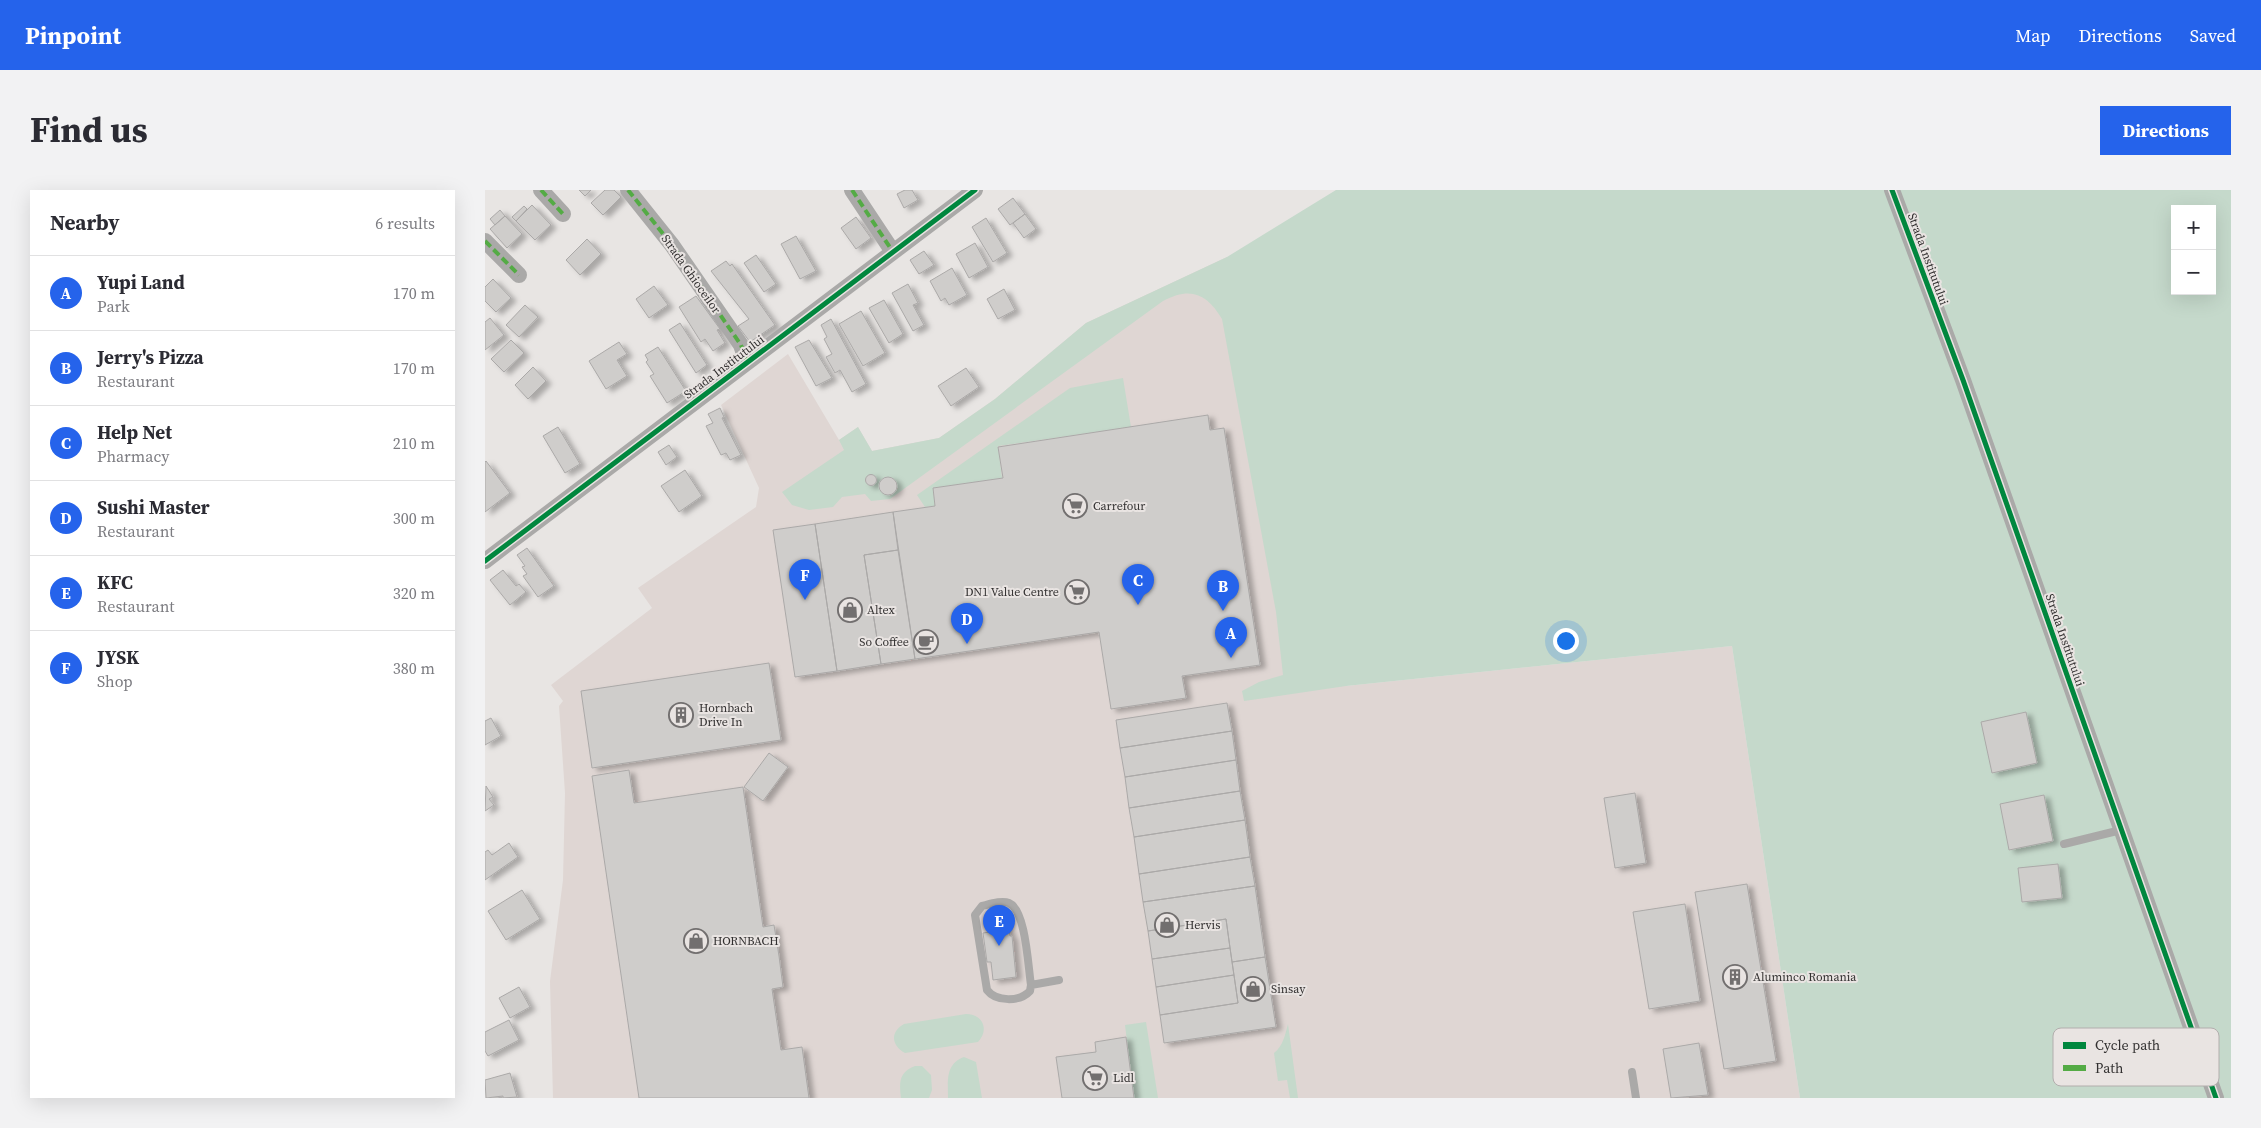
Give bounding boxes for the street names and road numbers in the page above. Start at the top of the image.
street label: Strada Institutului [1904,211,1952,308]
street label: Strada Ghioceilor [658,231,724,317]
street label: Strada Institutului [681,331,768,403]
street label: Strada Institutului [2042,592,2088,689]

